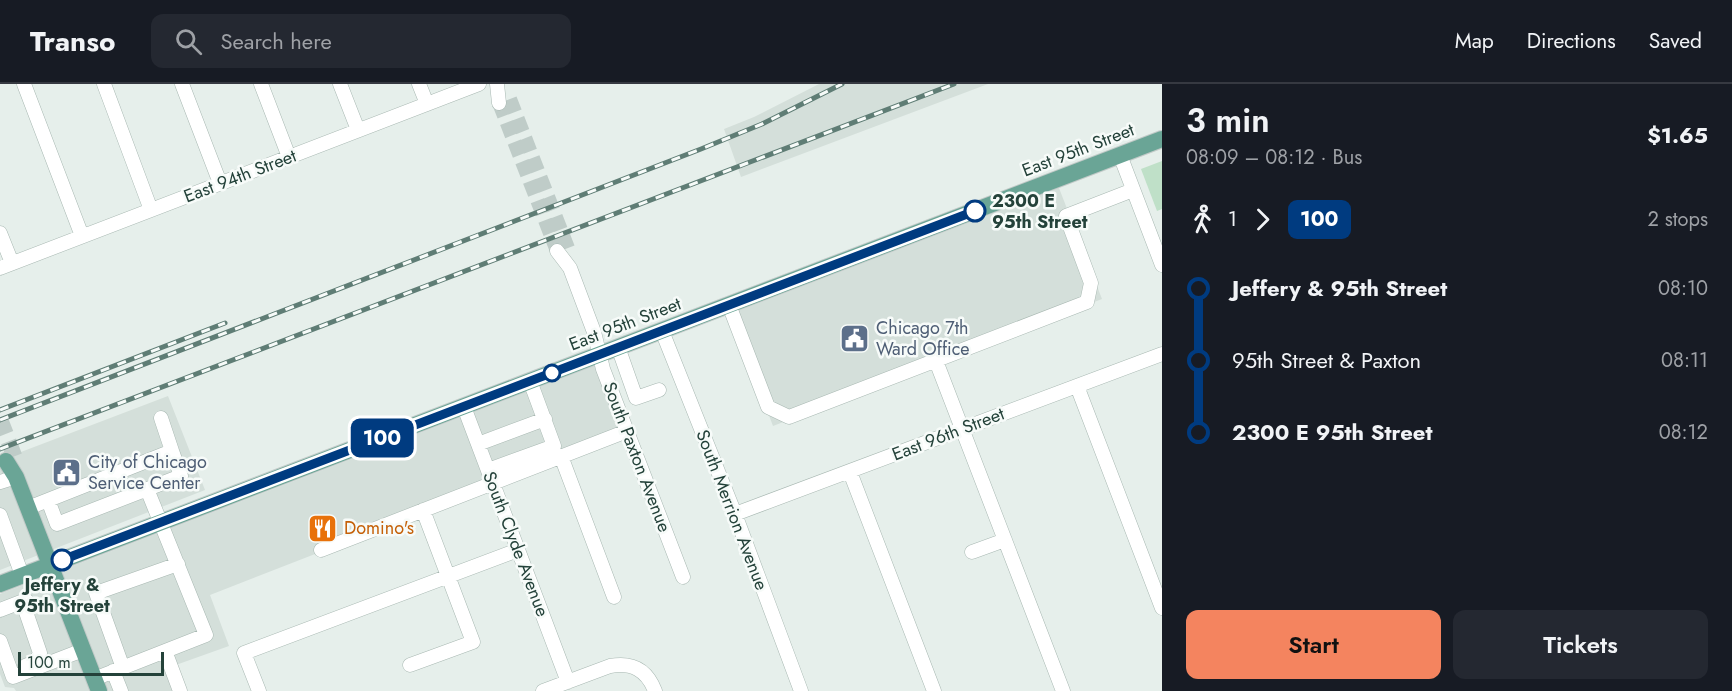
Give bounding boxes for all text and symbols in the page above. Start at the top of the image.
search box [151,14,571,68]
text: Transo [30,21,115,62]
icon: search [172,25,205,58]
text: Search here [220,25,332,57]
text: Map [1455,26,1494,56]
text: Directions [1527,26,1616,56]
text: Saved [1649,26,1702,56]
text: 3 min [1186,97,1270,144]
street label: East 95th Street [1018,116,1138,183]
text: $1.65 [1647,119,1708,151]
street label: East 94th Street [180,142,301,209]
text: 08:09 – 08:12 · Bus [1186,143,1362,172]
place label: 2300 E 95th Street [992,188,1088,235]
marker: 2300 E 95th Street [964,200,986,222]
icon: walk [1186,203,1219,236]
icon: forward [1246,203,1279,236]
text: 100 [1300,204,1339,234]
text: 1 [1228,205,1237,234]
text: 2 stops [1647,205,1708,234]
text: Jeffery & 95th Street [1232,272,1447,304]
text: 08:10 [1658,274,1708,303]
street label: East 95th Street [565,290,685,357]
place label: Chicago 7th Ward Office [876,315,970,362]
public building icon: Chicago 7th Ward Office [839,322,871,354]
text: 95th Street & Paxton [1232,344,1421,376]
text: 08:11 [1661,346,1708,375]
unlabelled marker [543,364,561,382]
street label: South Paxton Avenue [596,378,678,536]
street label: East 96th Street [888,400,1009,467]
text: 2300 E 95th Street [1232,416,1432,448]
line badge: 100 [348,418,416,458]
text: 08:12 [1659,418,1708,447]
text: 100 [363,423,401,453]
street label: South Merrion Avenue [689,426,775,594]
place label: City of Chicago Service Center [88,449,207,496]
public building icon: City of Chicago Service Center [51,456,83,488]
street label: South Clyde Avenue [476,468,556,620]
restaurant icon: Domino's [307,512,339,544]
place label: Domino's [344,515,414,541]
marker: Jeffery & 95th Street [51,549,73,571]
place label: Jeffery & 95th Street [14,572,110,619]
button: Start [1186,610,1441,679]
button: Tickets [1453,610,1708,679]
scale bar [18,649,164,676]
text: 100 m [27,651,71,674]

